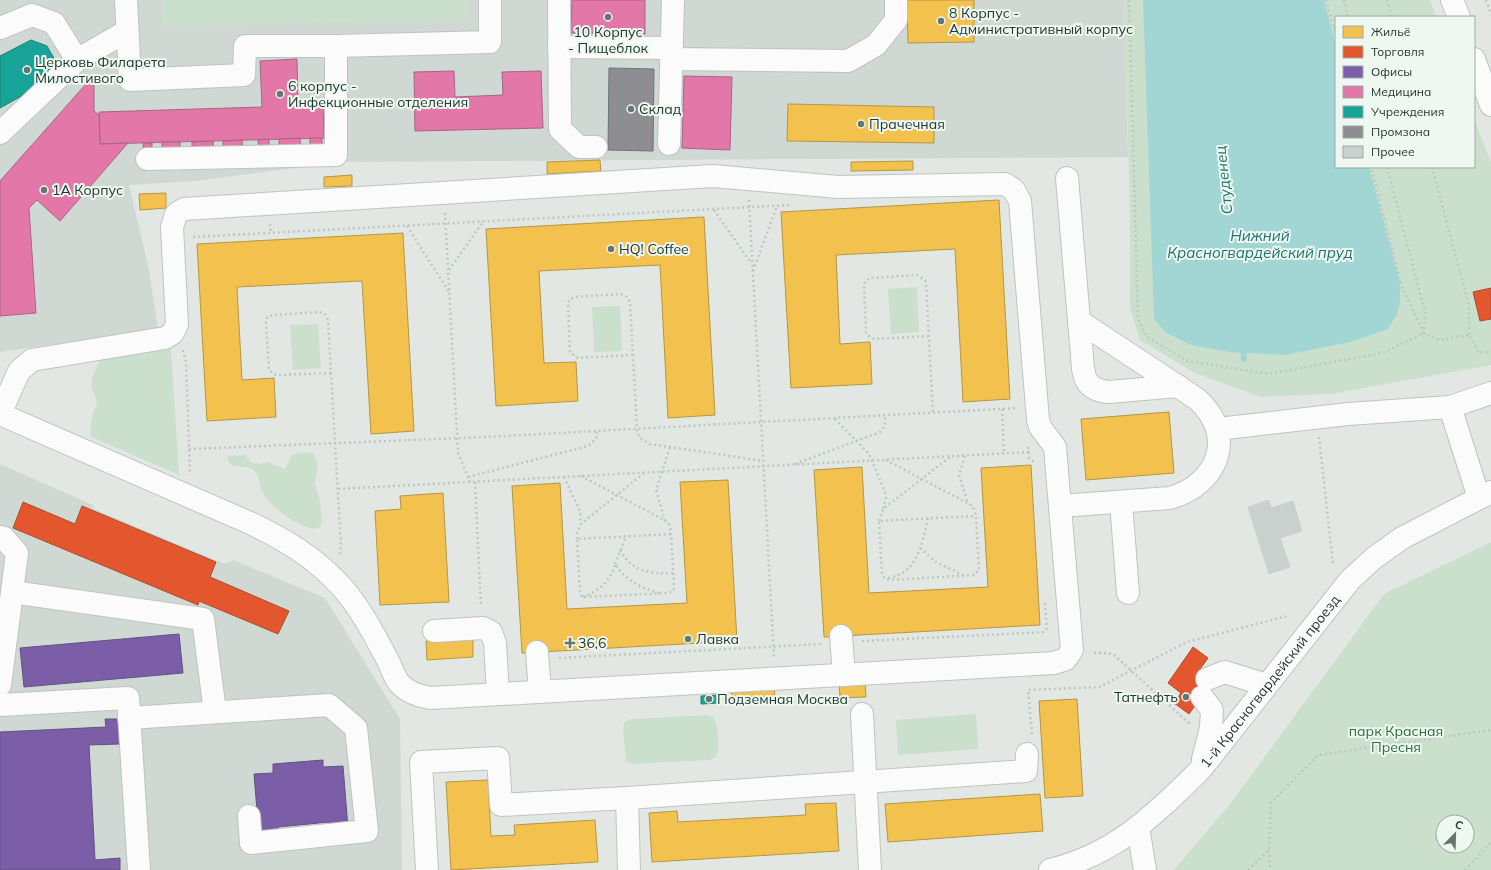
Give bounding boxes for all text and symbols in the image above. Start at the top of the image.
place label: 8 Корпус - Административный корпус [949,4,1133,38]
marker: 10 Корпус - Пищеблок [603,12,613,22]
marker: 8 Корпус - Административный корпус [936,16,946,26]
legend [1335,16,1475,168]
place label: 10 Корпус - Пищеблок [568,23,649,57]
text: Жильё [1371,24,1411,39]
text: Торговля [1371,44,1424,59]
place label: Церковь Филарета Милостивого [35,53,166,87]
text: Офисы [1371,64,1412,79]
marker: Церковь Филарета Милостивого [22,65,32,75]
place label: 6 корпус - Инфекционные отделения [288,77,468,111]
text: Медицина [1371,84,1431,99]
marker: 6 корпус - Инфекционные отделения [275,89,285,99]
place label: Склад [639,100,682,118]
marker: Склад [626,104,636,114]
text: Учреждения [1370,104,1444,119]
place label: Прачечная [869,115,945,133]
marker: Прачечная [856,119,866,129]
text: Промзона [1371,124,1430,139]
text: Прочее [1371,144,1415,159]
water label: Студенец [1210,145,1237,215]
place label: 1А Корпус [52,181,123,199]
marker: 1А Корпус [39,185,49,195]
water label: Нижний Красногвардейский пруд [1167,226,1353,262]
place label: HQ! Coffee [619,240,689,258]
marker: HQ! Coffee [606,244,616,254]
street label: 1-й Красногвардейский проезд [1196,591,1344,771]
place label: Лавка [696,630,739,648]
place label: 36,6 [578,634,606,652]
marker: Лавка [683,634,693,644]
marker: 36,6 [565,638,575,648]
place label: Татнефть [1114,688,1178,706]
place label: Подземная Москва [717,690,848,708]
marker: Татнефть [1181,692,1191,702]
marker: Подземная Москва [704,694,714,704]
park label: парк Красная Пресня [1349,722,1443,756]
north arrow [1435,814,1475,854]
text: С [1453,817,1466,833]

